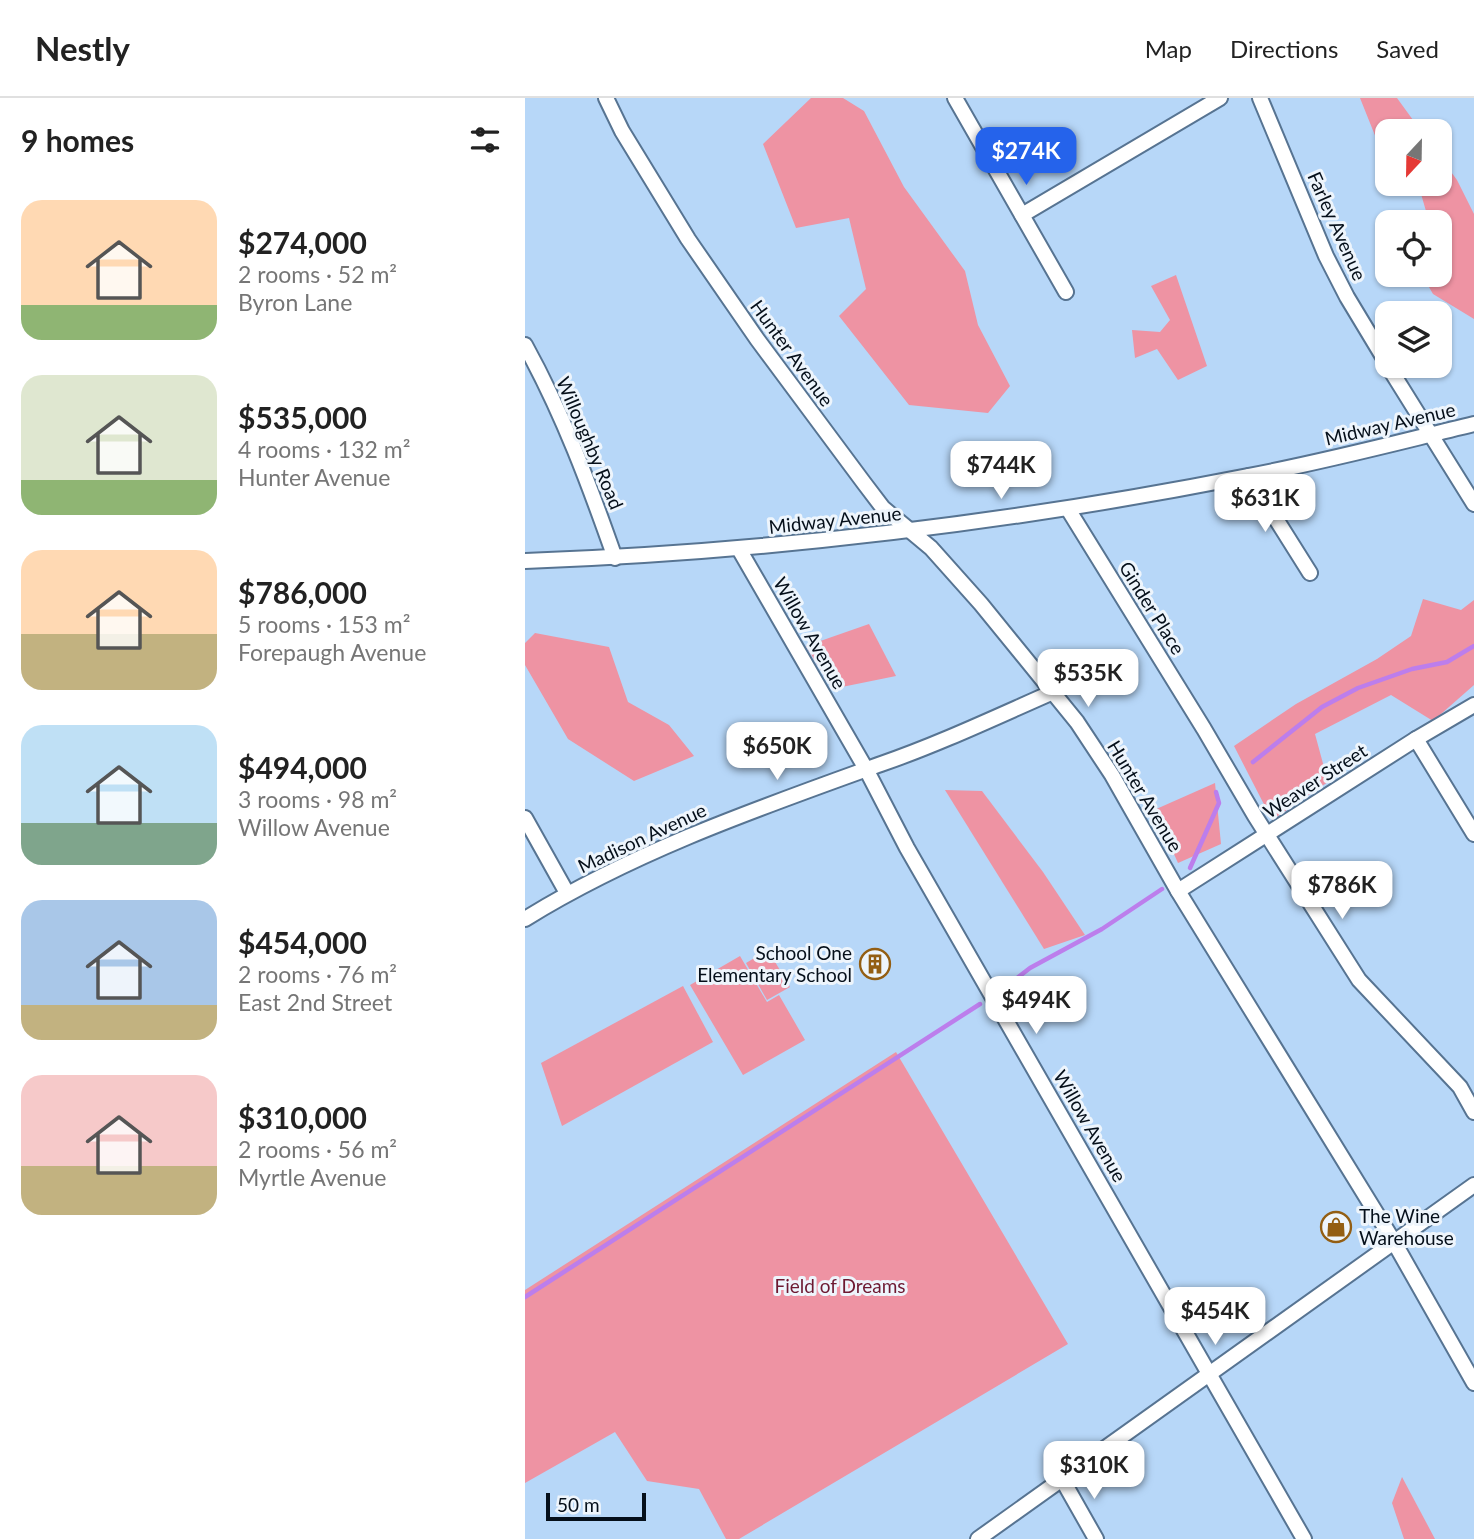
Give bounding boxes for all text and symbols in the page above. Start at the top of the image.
text: Nestly [35,28,130,68]
text: Map [1145,34,1192,63]
text: Directions [1230,34,1338,63]
text: Saved [1376,34,1439,63]
north arrow [1375,119,1453,196]
map controls [1375,119,1452,378]
icon: filters [466,121,504,159]
text: 9 homes [21,122,134,158]
pin: $274K [977,127,1075,187]
text: $274K [991,136,1061,164]
street label: Farley Avenue [1303,168,1372,284]
button: locate [1375,210,1452,287]
text: $274,000 [238,224,367,260]
icon: home [77,228,161,312]
text: 2 rooms · 52 m² [238,260,397,288]
text: Byron Lane [238,288,352,316]
street label: Hunter Avenue [746,295,839,410]
button: layers [1375,301,1452,378]
street label: Willoughby Road [552,373,629,513]
street label: Midway Avenue [1322,397,1457,450]
text: $535,000 [238,399,367,435]
icon: home [77,403,161,487]
text: 4 rooms · 132 m² [238,435,410,463]
pin: $744K [952,442,1050,501]
text: $744K [966,450,1036,478]
text: Hunter Avenue [238,463,390,491]
pin: $631K [1216,474,1314,534]
text: $631K [1230,483,1300,511]
street label: Midway Avenue [768,501,902,538]
street label: Ginder Place [1115,557,1190,658]
street label: Willow Avenue [769,573,852,693]
text: $786,000 [238,574,367,610]
icon: home [77,578,161,662]
text: 5 rooms · 153 m² [238,610,410,638]
text: Forepaugh Avenue [238,638,426,666]
pin: $535K [1039,650,1137,709]
text: $535K [1053,658,1123,686]
pin: $650K [728,722,826,782]
text: $650K [742,731,812,759]
street label: Hunter Avenue [1103,736,1188,856]
street label: Weaver Street [1259,738,1371,823]
text: $494,000 [238,749,367,785]
icon: home [77,753,161,837]
text: 3 rooms · 98 m² [238,785,397,813]
street label: Madison Avenue [574,798,710,877]
text: Willow Avenue [238,813,390,841]
pin: $786K [1293,862,1391,921]
text: $786K [1307,870,1377,898]
text: $454,000 [238,924,367,960]
icon: home [77,928,161,1012]
place label: School One Elementary School [697,941,852,986]
building icon: School One Elementary School [858,947,892,981]
text: 2 rooms · 76 m² [238,960,397,988]
pin: $494K [987,976,1085,1036]
text: $494K [1001,985,1071,1013]
text: East 2nd Street [238,988,392,1016]
street label: Willow Avenue [1049,1066,1132,1186]
text: $310,000 [238,1099,367,1135]
icon: home [77,1103,161,1187]
text: 2 rooms · 56 m² [238,1135,397,1163]
text: Myrtle Avenue [238,1163,386,1191]
place label: The Wine Warehouse [1359,1204,1454,1249]
shop icon: The Wine Warehouse [1319,1210,1353,1244]
park label: Field of Dreams [774,1274,906,1297]
pin: $454K [1166,1288,1264,1347]
text: $454K [1180,1296,1250,1324]
pin: $310K [1045,1442,1143,1501]
text: $310K [1059,1450,1129,1478]
scale bar [546,1490,646,1522]
text: 50 m [557,1493,600,1516]

